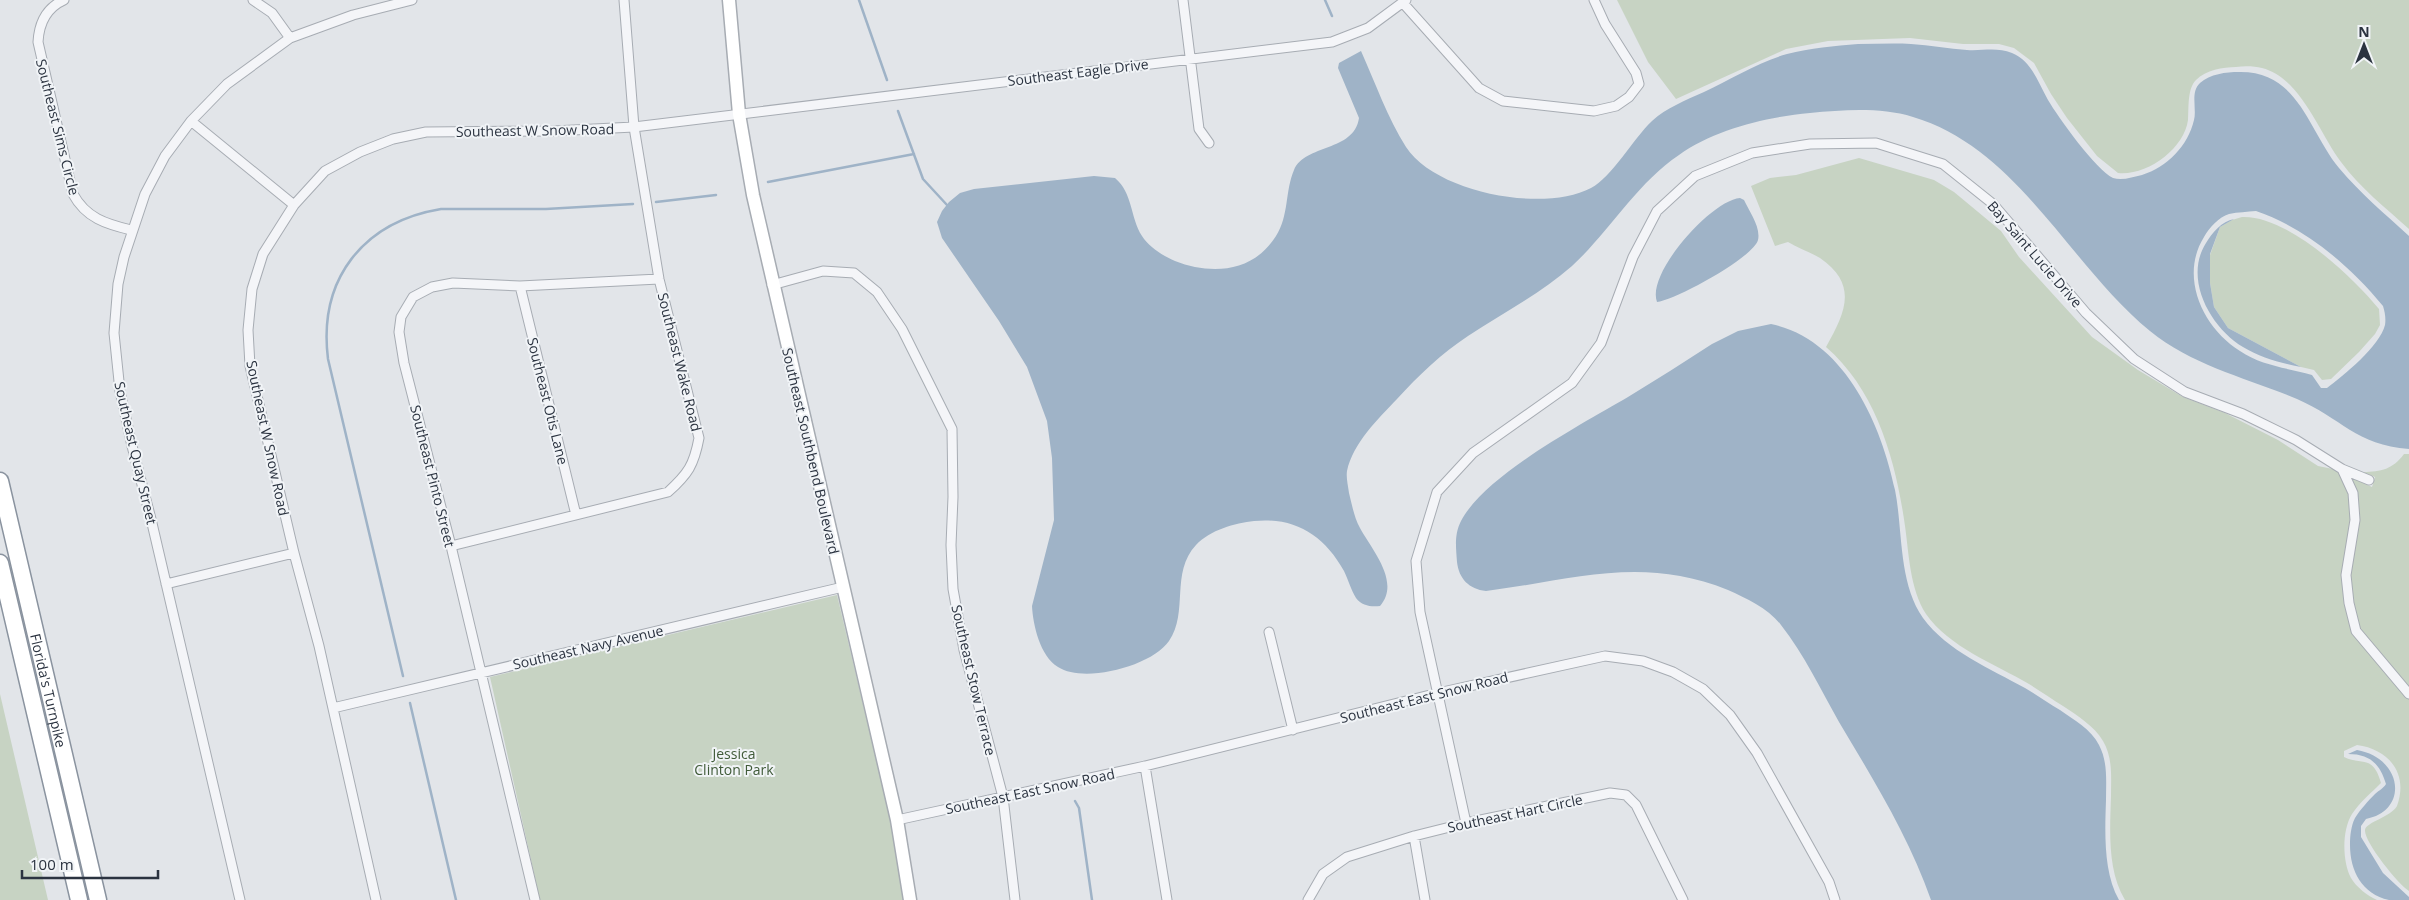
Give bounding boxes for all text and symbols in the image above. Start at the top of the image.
north arrow [2339,20,2389,70]
text: N [2358,22,2370,41]
street label: Southeast Eagle Drive [1007,54,1150,90]
street label: Southeast Sims Circle [32,57,84,197]
street label: Southeast W Snow Road [456,119,614,141]
street label: Bay Saint Lucie Drive [1983,197,2087,311]
street label: Southeast Wake Road [654,291,706,433]
street label: Southeast Otis Lane [523,335,573,467]
street label: Southeast Southbend Boulevard [778,346,844,556]
street label: Southeast W Snow Road [242,359,294,517]
street label: Southeast Quay Street [110,380,162,526]
street label: Southeast Pinto Street [406,403,460,549]
street label: Southeast Stow Terrace [947,603,1001,757]
street label: Southeast Navy Avenue [511,620,665,674]
street label: Florida's Turnpike [26,632,71,749]
street label: Southeast East Snow Road [1338,667,1510,727]
park label: Jessica Clinton Park [694,744,774,779]
street label: Southeast East Snow Road [944,764,1116,818]
street label: Southeast Hart Circle [1446,789,1585,837]
scale bar [22,848,159,880]
text: 100 m [30,854,74,874]

